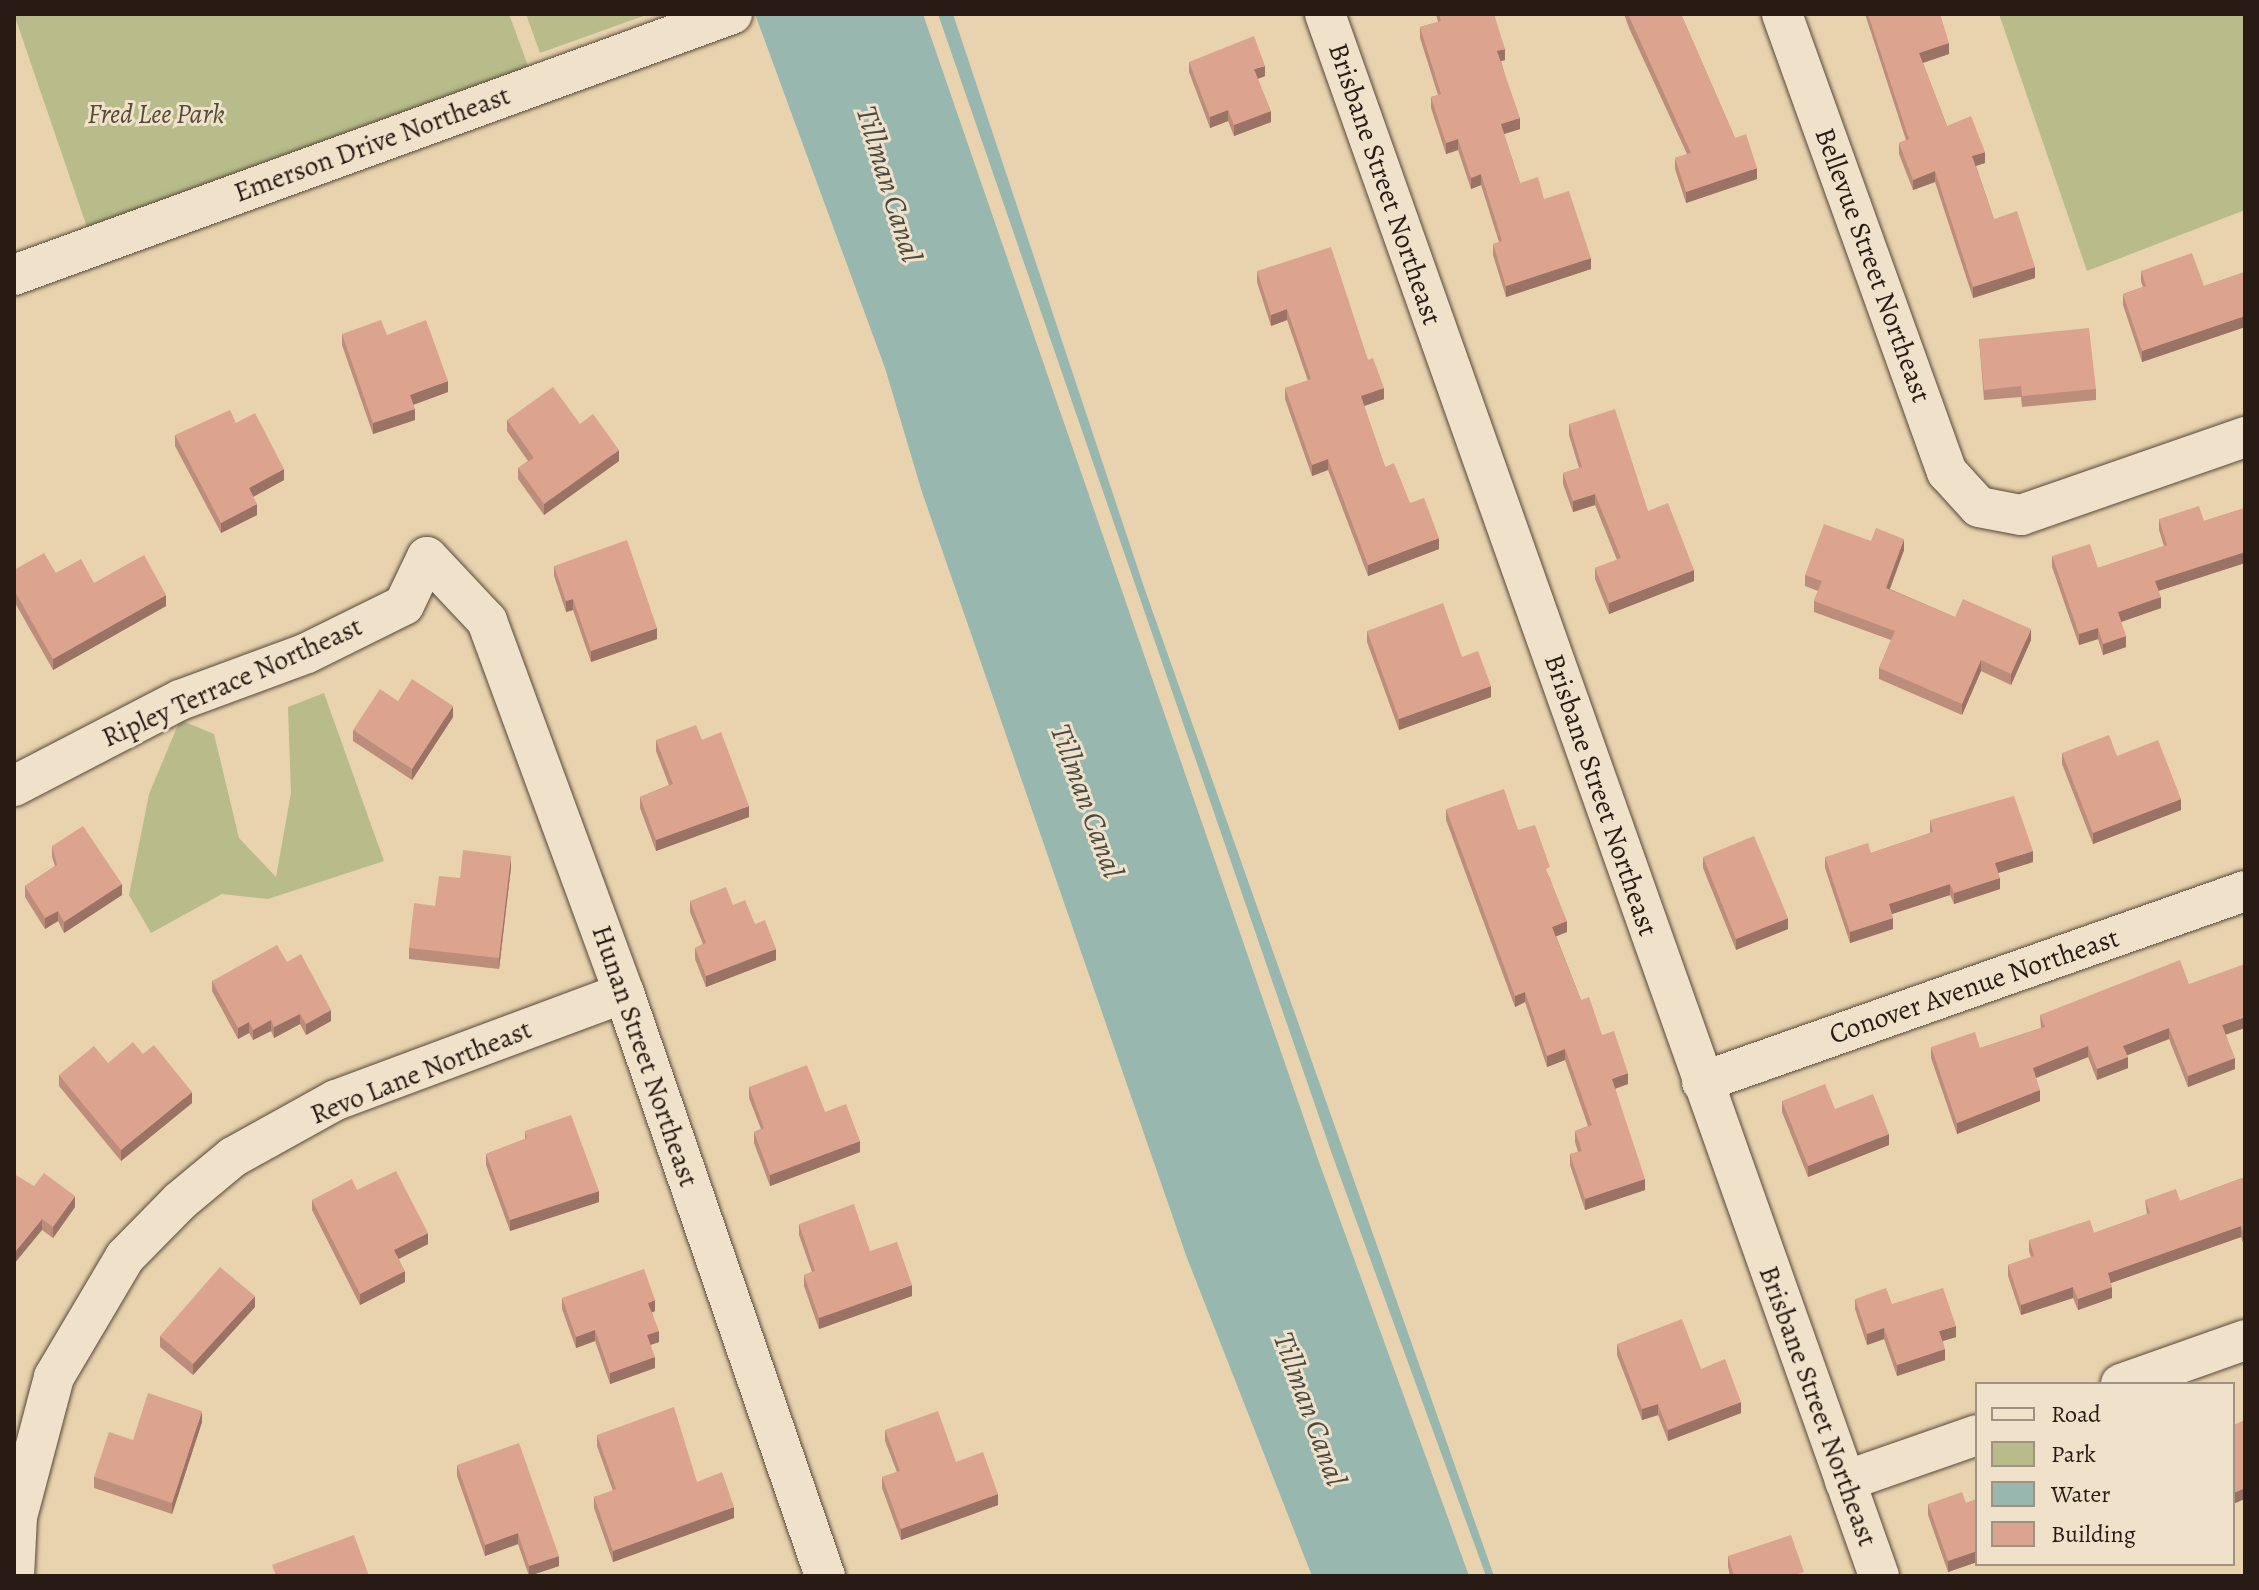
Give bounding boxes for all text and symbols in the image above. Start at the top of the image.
street label: Brisbane Street Northeast [1321,39,1449,329]
street label: Emerson Drive Northeast [229,78,515,210]
park label: Fred Lee Park [87,97,225,131]
water label: Tillman Canal [848,102,930,266]
street label: Bellevue Street Northeast [1808,123,1938,407]
street label: Ripley Terrace Northeast [97,609,367,755]
street label: Brisbane Street Northeast [1537,650,1665,940]
water label: Tillman Canal [1043,719,1131,883]
street label: Hunan Street Northeast [584,921,706,1191]
street label: Conover Avenue Northeast [1825,921,2123,1051]
street label: Revo Lane Northeast [306,1012,536,1132]
street label: Brisbane Street Northeast [1752,1261,1884,1551]
water label: Tillman Canal [1266,1327,1354,1491]
legend [1975,1382,2235,1566]
text: Road [2051,1398,2101,1430]
text: Park [2051,1438,2096,1470]
text: Water [2051,1478,2111,1510]
text: Building [2051,1518,2136,1550]

